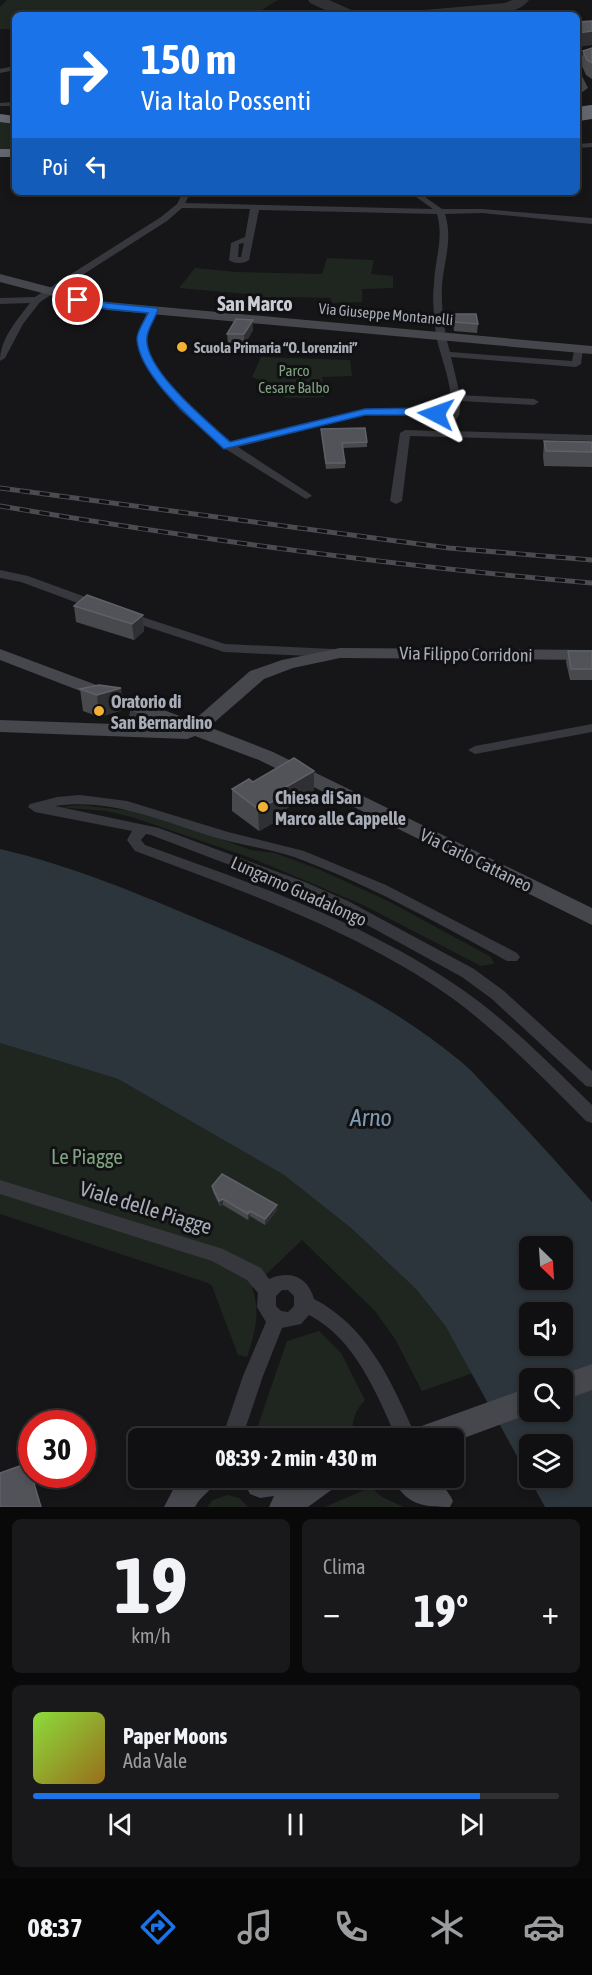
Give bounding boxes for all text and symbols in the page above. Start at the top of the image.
text: 150 m [141,35,236,83]
icon: right [42,36,120,114]
text: Via Italo Possenti [141,85,311,116]
icon: left [80,150,113,183]
text: Poi [42,154,68,180]
pin [52,274,103,325]
icon: arrive [61,283,94,316]
district label: San Marco [217,292,293,315]
street label: Via Giuseppe Montanelli [318,300,454,328]
place label: Scuola Primaria “O. Lorenzini” [194,339,358,356]
marker: Scuola Primaria “O. Lorenzini” [175,340,189,354]
park label: Parco Cesare Balbo [258,362,330,396]
position arrow [404,382,468,446]
street label: Via Filippo Corridoni [399,642,533,666]
place label: Oratorio di San Bernardino [111,691,212,733]
marker: Oratorio di San Bernardino [92,704,106,718]
place label: Chiesa di San Marco alle Cappelle [275,787,406,829]
marker: Chiesa di San Marco alle Cappelle [256,800,270,814]
street label: Via Carlo Cattaneo [417,824,535,896]
street label: Lungarno Guadalongo [228,852,370,930]
water label: Arno [349,1104,392,1131]
park label: Le Piagge [51,1144,123,1168]
street label: Viale delle Piagge [77,1176,215,1238]
north arrow [519,1236,573,1290]
map controls [519,1236,573,1488]
button: sound [519,1302,573,1356]
button: search [519,1368,573,1422]
speed limit sign: 30 [18,1410,96,1488]
button: layers [519,1434,573,1488]
text: 08:39 · 2 min · 430 m [215,1445,377,1471]
text: 19 [114,1540,188,1630]
text: Clima [323,1555,366,1578]
text: 19° [414,1585,468,1637]
text: − [323,1593,340,1631]
text: + [542,1593,559,1631]
text: km/h [131,1624,171,1647]
text: Paper Moons [123,1723,227,1749]
text: Ada Vale [123,1749,187,1772]
icon: previous [104,1808,137,1841]
icon: pause [279,1808,312,1841]
icon: next [455,1808,488,1841]
icon: directions [137,1906,179,1948]
icon: music [234,1906,276,1948]
icon: phone [330,1906,372,1948]
icon: climate [426,1906,468,1948]
icon: car [523,1906,565,1948]
text: 08:37 [27,1912,83,1943]

